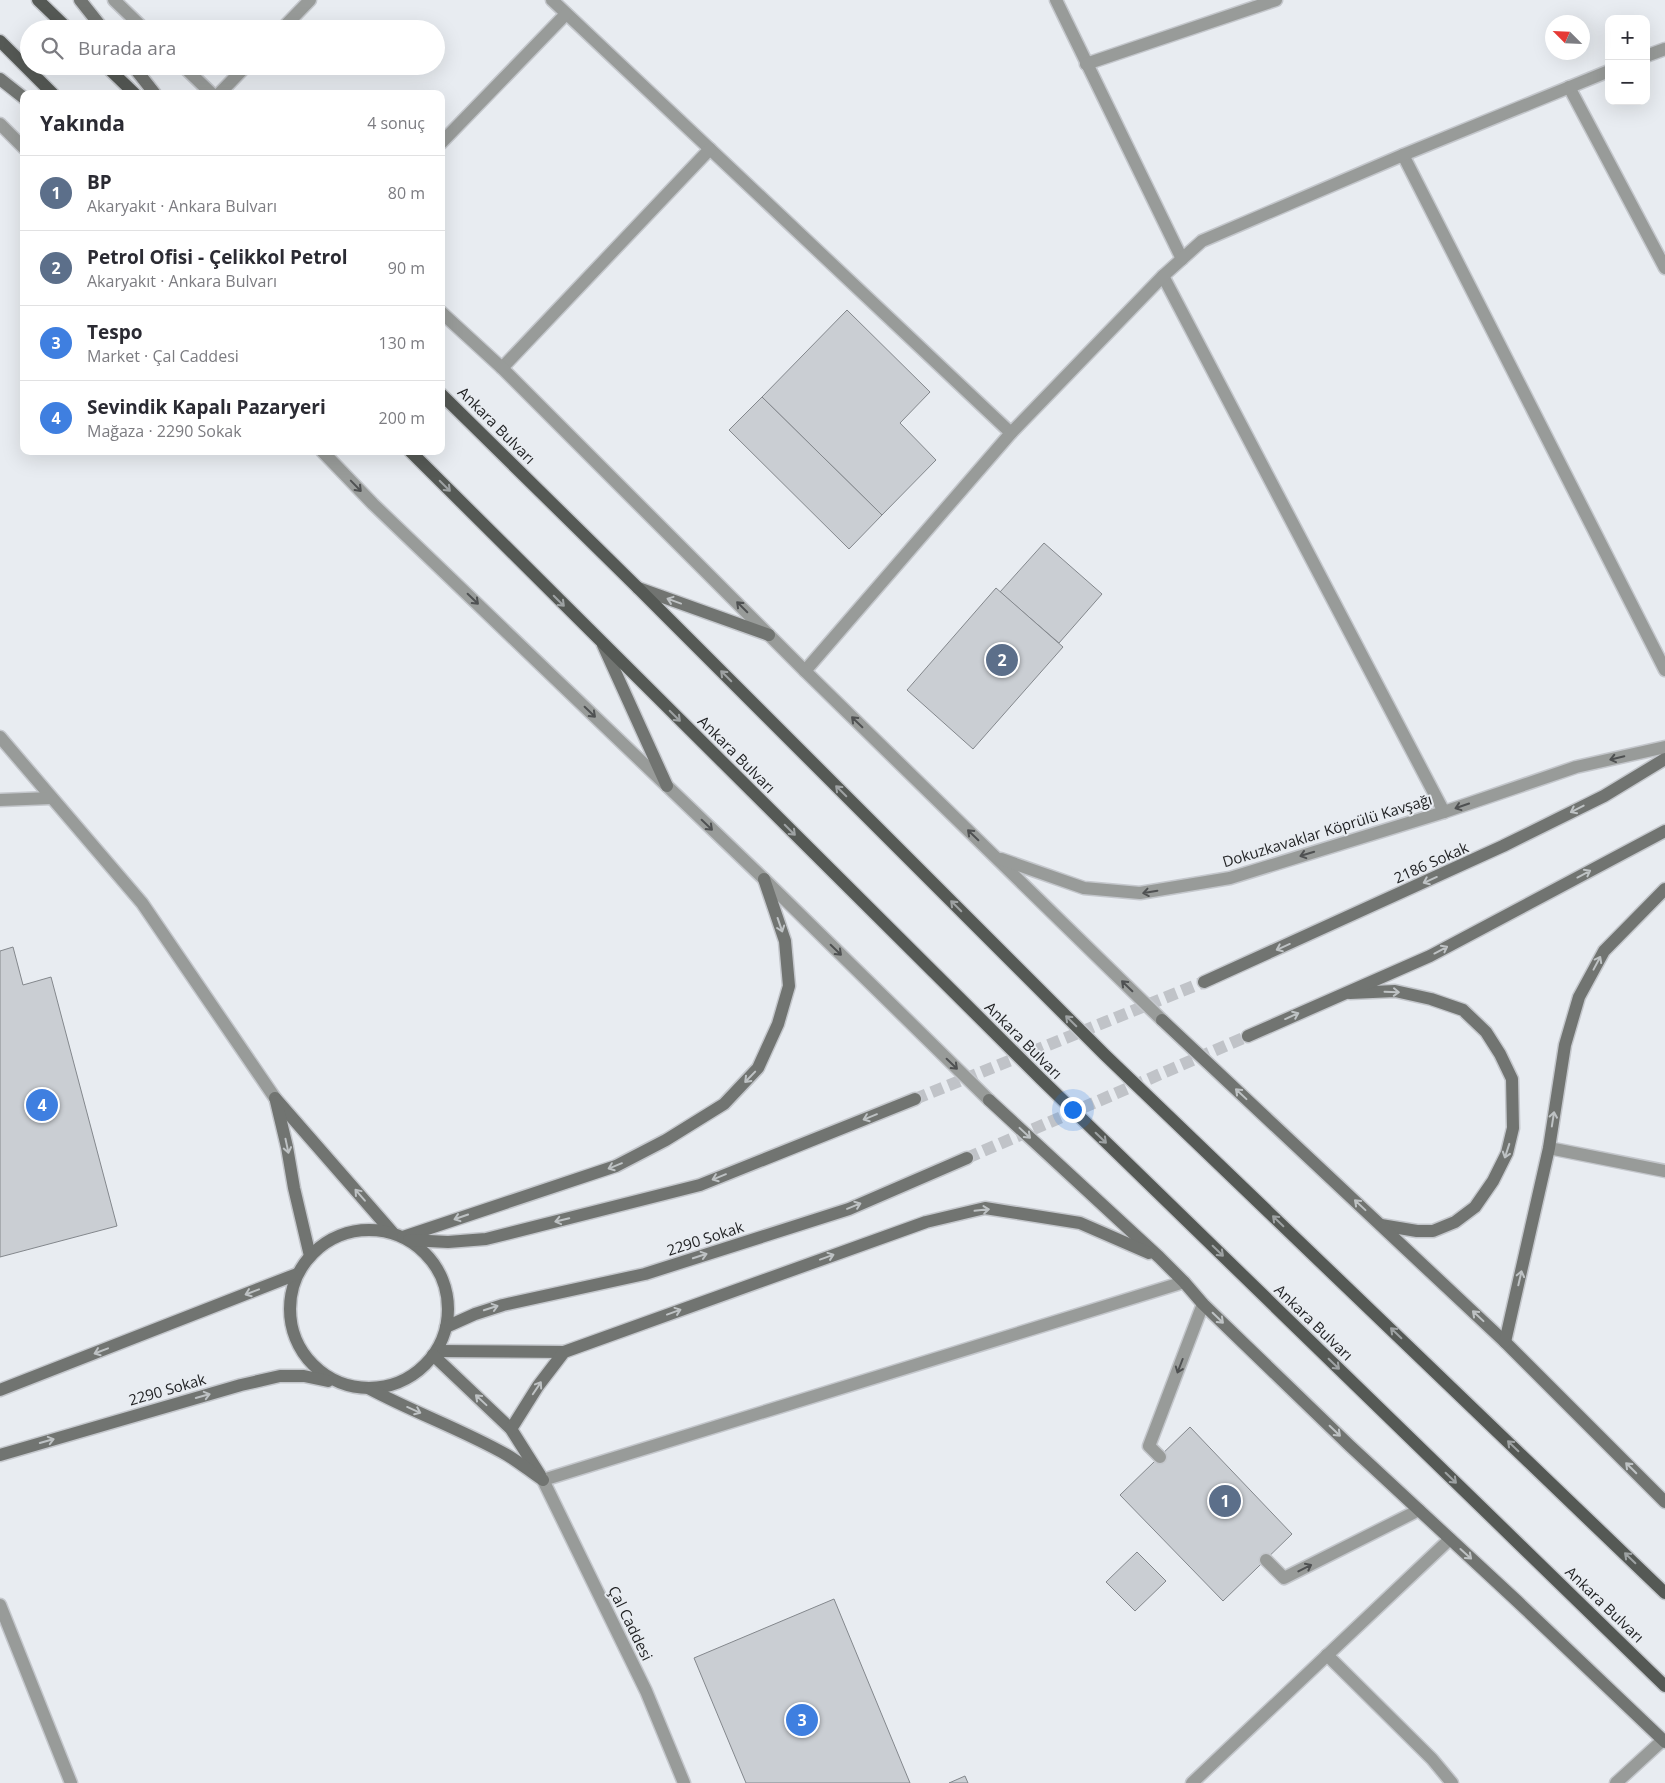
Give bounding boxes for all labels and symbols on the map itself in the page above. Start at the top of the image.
north arrow [1545,15,1590,60]
street label: Ankara Bulvarı [454,382,540,468]
one-way arrow [350,480,362,492]
one-way arrow [438,480,451,492]
one-way arrow [467,593,479,605]
one-way arrow [553,595,565,607]
one-way arrow [667,596,682,605]
one-way arrow [735,601,748,613]
pin: 2 [986,641,1018,679]
one-way arrow [720,670,733,682]
one-way arrow [584,706,596,718]
one-way arrow [668,709,680,721]
street label: Ankara Bulvarı [694,711,780,797]
one-way arrow [851,715,863,728]
one-way arrow [1610,753,1626,763]
one-way arrow [835,785,847,797]
street label: Dokuzkavaklar Köprülü Kavşağı [1220,789,1434,871]
one-way arrow [1455,801,1471,811]
one-way arrow [1570,805,1585,814]
one-way arrow [701,818,713,830]
one-way arrow [784,824,796,836]
one-way arrow [967,829,979,841]
street label: 2186 Sokak [1391,837,1472,887]
one-way arrow [1300,850,1316,859]
one-way arrow [1576,869,1591,878]
one-way arrow [1423,875,1438,885]
one-way arrow [1142,887,1158,897]
one-way arrow [950,900,962,912]
one-way arrow [775,917,785,933]
one-way arrow [1276,943,1291,952]
one-way arrow [830,944,842,956]
one-way arrow [1433,945,1448,955]
one-way arrow [1592,956,1602,971]
one-way arrow [1121,979,1133,992]
one-way arrow [1383,988,1399,997]
street label: Ankara Bulvarı [981,997,1067,1083]
one-way arrow [1284,1011,1299,1021]
one-way arrow [1065,1015,1077,1027]
one-way arrow [946,1057,958,1069]
one-way arrow [744,1071,756,1084]
pin: 4 [26,1086,58,1124]
one-way arrow [1235,1088,1247,1100]
your location [1060,1097,1086,1123]
one-way arrow [1549,1111,1559,1127]
one-way arrow [863,1113,878,1122]
one-way arrow [1019,1127,1031,1139]
one-way arrow [1095,1132,1108,1144]
one-way arrow [282,1137,292,1153]
one-way arrow [1502,1143,1511,1158]
one-way arrow [608,1162,623,1171]
one-way arrow [712,1173,727,1182]
one-way arrow [354,1189,366,1202]
one-way arrow [1353,1199,1366,1211]
one-way arrow [846,1201,861,1211]
one-way arrow [974,1205,990,1215]
one-way arrow [453,1213,469,1223]
one-way arrow [554,1215,570,1225]
one-way arrow [1272,1215,1285,1227]
street label: 2290 Sokak [664,1216,746,1260]
one-way arrow [1212,1245,1224,1257]
one-way arrow [691,1251,707,1261]
one-way arrow [819,1252,835,1261]
one-way arrow [1516,1270,1525,1286]
street label: Ankara Bulvarı [1270,1279,1358,1365]
one-way arrow [245,1287,260,1297]
one-way arrow [483,1303,499,1313]
one-way arrow [666,1307,682,1316]
one-way arrow [1472,1310,1484,1322]
one-way arrow [1212,1312,1224,1324]
one-way arrow [1389,1327,1402,1339]
one-way arrow [93,1347,108,1356]
one-way arrow [1175,1358,1184,1373]
one-way arrow [1328,1358,1341,1370]
street label: 2290 Sokak [126,1368,208,1410]
one-way arrow [532,1381,542,1395]
one-way arrow [194,1390,210,1400]
one-way arrow [474,1394,487,1406]
one-way arrow [406,1406,421,1416]
one-way arrow [1328,1425,1341,1437]
one-way arrow [38,1436,54,1446]
one-way arrow [1507,1440,1519,1452]
one-way arrow [1624,1462,1637,1474]
one-way arrow [1445,1471,1457,1484]
pin: 1 [1209,1482,1241,1520]
one-way arrow [1459,1548,1472,1560]
one-way arrow [1624,1552,1637,1564]
street label: Ankara Bulvarı [1561,1561,1649,1647]
one-way arrow [1297,1563,1312,1572]
street label: Çal Caddesi [604,1582,658,1664]
pin: 3 [786,1701,818,1739]

